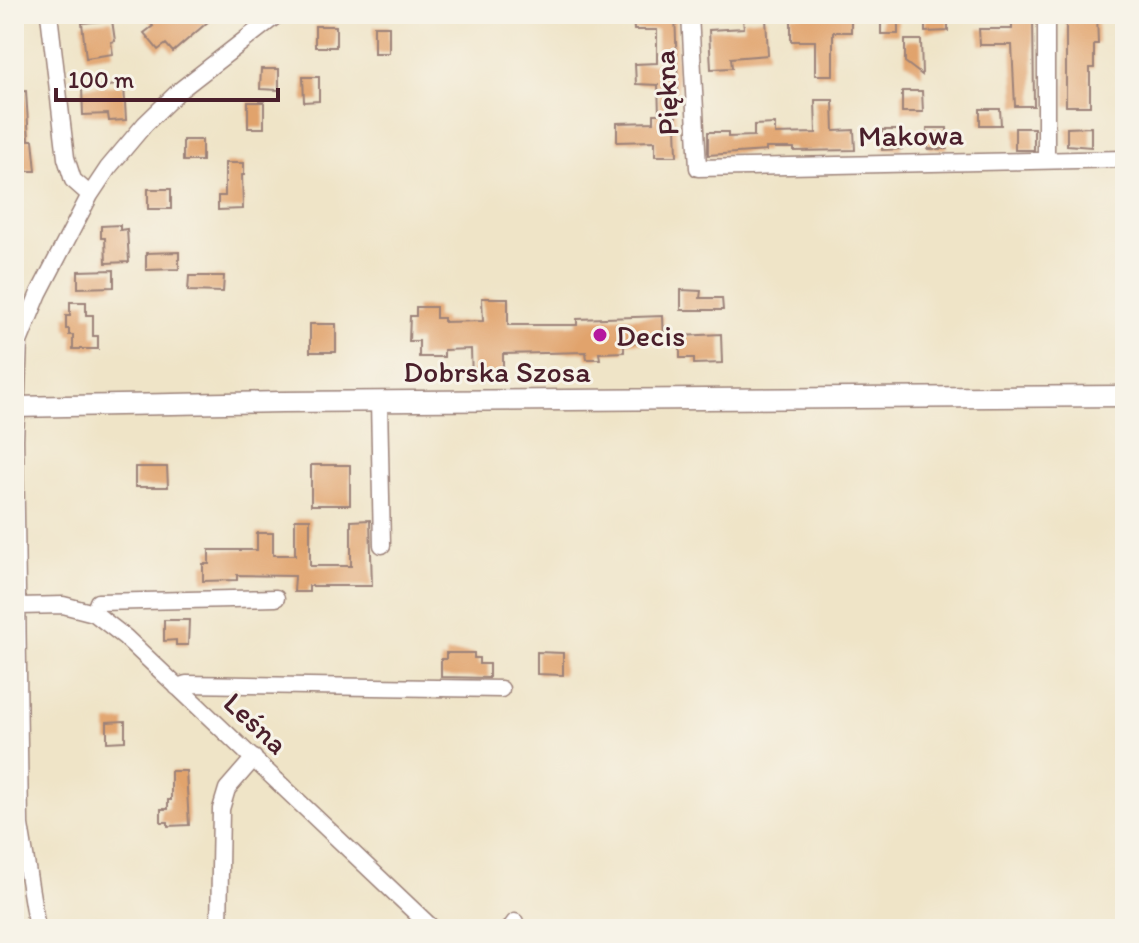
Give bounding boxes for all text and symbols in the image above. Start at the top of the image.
street label: Piękna [645,49,687,137]
scale bar [56,52,278,102]
text: 100 m [68,65,134,94]
street label: Makowa [858,116,965,154]
place label: Decis [616,317,685,354]
marker: Decis [591,326,609,344]
street label: Dobrska Szosa [403,353,591,390]
street label: Leśna [216,684,296,762]

